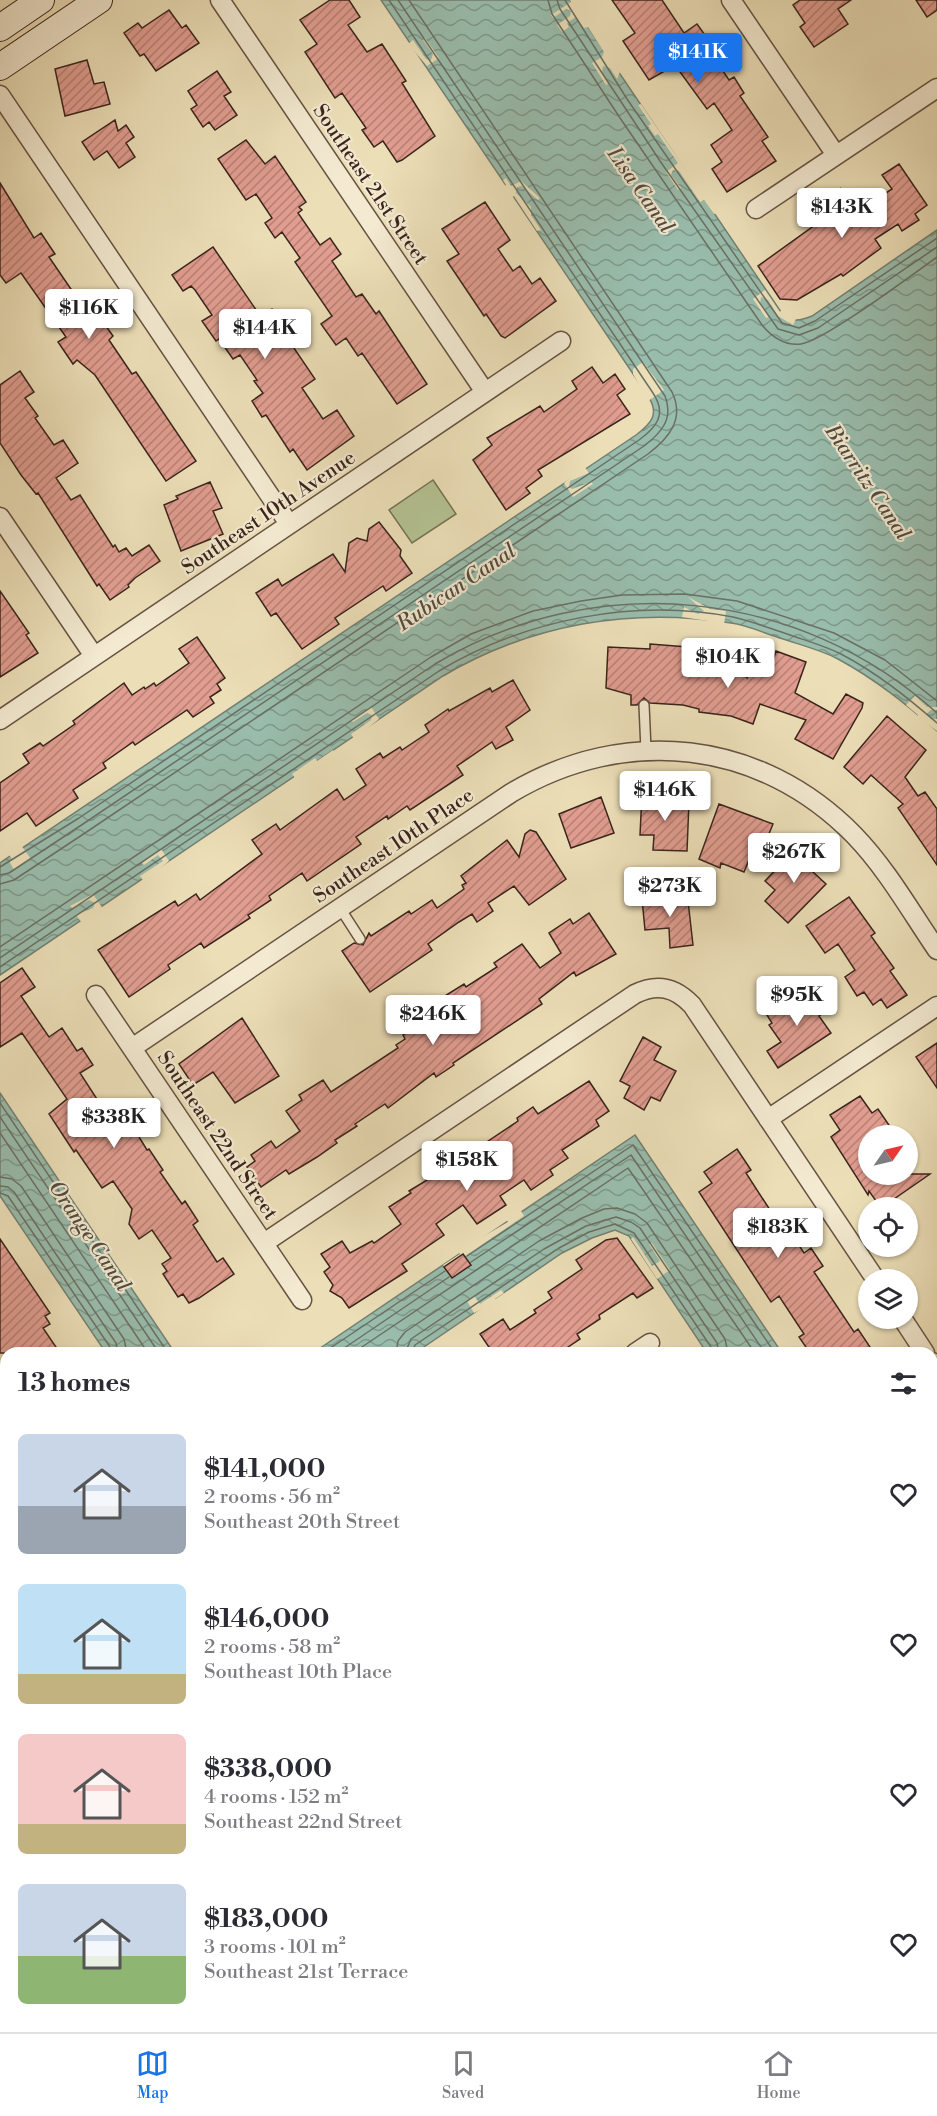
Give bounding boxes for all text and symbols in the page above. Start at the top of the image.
pin: $141K [656,33,740,84]
text: $141K [668,40,728,65]
street label: Southeast 21st Street [307,100,433,270]
water label: Lisa Canal [600,142,679,239]
pin: $143K [800,188,884,239]
text: $143K [811,195,873,220]
pin: $116K [47,289,131,340]
text: $116K [59,296,119,321]
pin: $144K [223,309,307,360]
text: $144K [233,316,297,341]
water label: Biarritz Canal [818,419,916,546]
street label: Southeast 10th Avenue [177,446,360,581]
water label: Rubican Canal [391,538,521,638]
pin: $104K [686,638,770,689]
text: $104K [696,645,761,670]
pin: $146K [623,771,707,822]
text: $146K [634,778,696,803]
street label: Southeast 10th Place [309,783,479,909]
pin: $267K [752,833,836,884]
text: $267K [762,840,826,865]
pin: $273K [628,867,712,918]
text: $273K [638,874,702,899]
pin: $95K [761,976,833,1027]
text: $95K [770,983,824,1008]
pin: $246K [391,995,475,1046]
text: $246K [400,1002,466,1027]
street label: Southeast 22nd Street [151,1047,283,1225]
pin: $338K [72,1098,156,1149]
text: $338K [82,1105,146,1130]
north arrow [858,1125,918,1185]
map controls [858,1125,918,1329]
pin: $158K [425,1141,509,1192]
text: $158K [436,1148,498,1173]
water label: Orange Canal [42,1176,136,1297]
button: locate [858,1197,918,1257]
pin: $183K [736,1208,820,1259]
text: $183K [747,1215,809,1240]
button: layers [858,1269,918,1329]
text: 13 homes [18,1367,130,1399]
icon: filters [887,1367,920,1400]
text: $141,000 [204,1453,325,1485]
icon: home [66,1458,138,1530]
icon: heart [887,1478,920,1511]
text: 2 rooms · 56 m² [204,1485,340,1510]
text: Southeast 20th Street [204,1510,400,1535]
text: $146,000 [204,1603,329,1635]
icon: home [66,1608,138,1680]
icon: heart [887,1628,920,1661]
text: 2 rooms · 58 m² [204,1635,340,1660]
text: Southeast 10th Place [204,1660,392,1685]
text: $338,000 [204,1753,332,1785]
icon: home [66,1758,138,1830]
icon: heart [887,1778,920,1811]
text: 4 rooms · 152 m² [204,1785,348,1810]
text: Southeast 22nd Street [204,1810,402,1835]
text: $183,000 [204,1903,328,1935]
icon: home [66,1908,138,1980]
icon: heart [887,1928,920,1961]
text: 3 rooms · 101 m² [204,1935,346,1960]
text: Southeast 21st Terrace [204,1960,408,1985]
tab: Map [136,2047,169,2103]
tab: Saved [442,2047,484,2103]
tab: Home [757,2047,801,2103]

